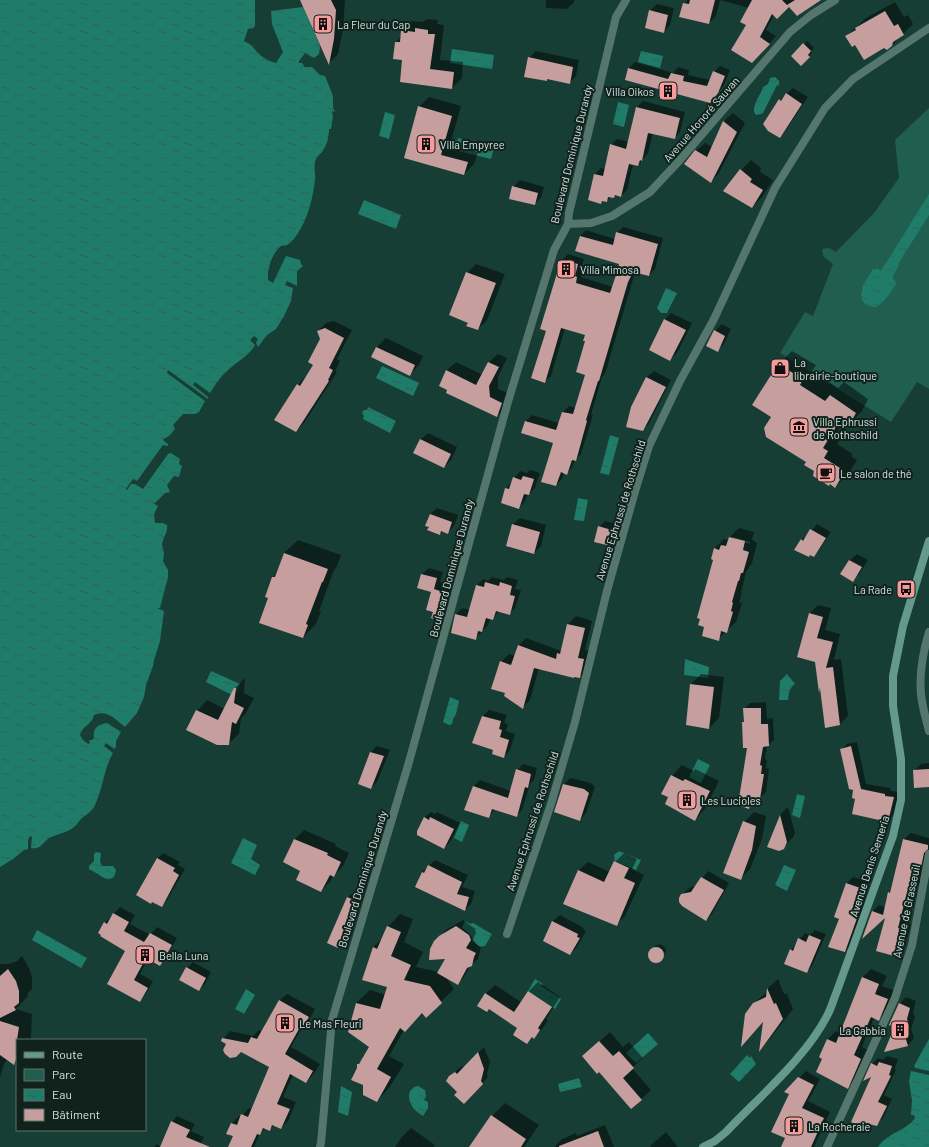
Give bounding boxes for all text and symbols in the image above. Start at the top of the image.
building icon: La Fleur du Cap [312,13,334,35]
place label: La Fleur du Cap [337,18,410,31]
street label: Avenue Honoré Sauvan [660,74,742,164]
building icon: Villa Oikos [657,80,679,102]
street label: Boulevard Dominique Durandy [547,83,595,225]
place label: Villa Oikos [606,85,654,98]
building icon: Villa Empyree [415,133,437,155]
place label: Villa Empyree [440,138,505,151]
building icon: Villa Mimosa [555,258,577,280]
place label: Villa Mimosa [580,263,639,276]
place label: La librairie-boutique [794,356,877,382]
shop icon: La librairie-boutique [769,357,791,379]
place label: Villa Ephrussi de Rothschild [813,415,878,441]
museum icon: Villa Ephrussi de Rothschild [788,416,810,438]
street label: Avenue Ephrussi de Rothschild [592,438,648,582]
cafe icon: Le salon de thé [815,462,837,484]
place label: Le salon de thé [840,467,912,480]
street label: Boulevard Dominique Durandy [426,498,476,638]
bus stop icon: La Rade [895,578,917,600]
place label: La Rade [854,583,892,596]
street label: Avenue Ephrussi de Rothschild [503,750,561,892]
building icon: Les Lucioles [676,789,698,811]
place label: Les Lucioles [701,794,761,807]
street label: Boulevard Dominique Durandy [335,809,389,949]
street label: Avenue Denis Semeria [846,814,892,918]
street label: Avenue de Grasseuil [890,863,922,959]
building icon: Bella Luna [134,944,156,966]
place label: Bella Luna [159,949,208,962]
building icon: Le Mas Fleuri [274,1012,296,1034]
place label: Le Mas Fleuri [299,1017,362,1030]
building icon: La Gabbia [889,1019,911,1041]
place label: La Gabbia [839,1024,886,1037]
legend [16,1039,146,1131]
text: Route [52,1047,83,1061]
text: Parc [52,1067,76,1081]
text: Eau [52,1087,72,1101]
text: Bâtiment [52,1107,100,1121]
building icon: La Rocheraie [783,1115,805,1137]
place label: La Rocheraie [808,1120,871,1133]

